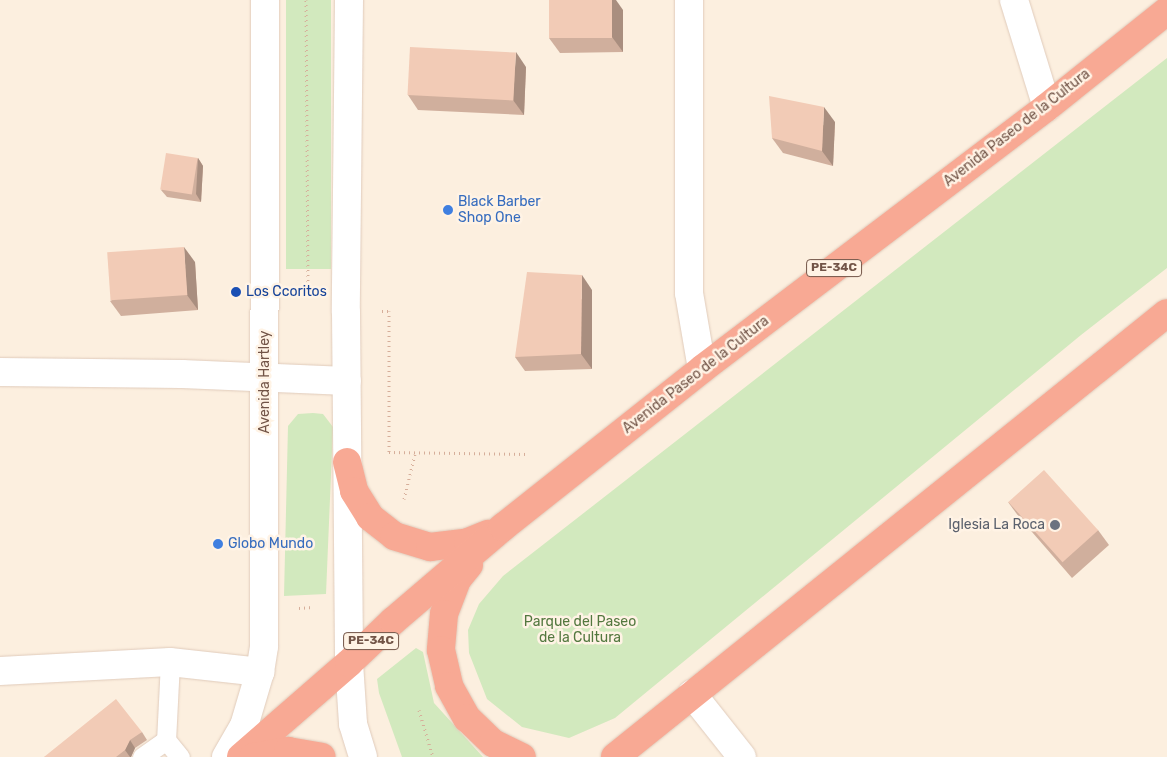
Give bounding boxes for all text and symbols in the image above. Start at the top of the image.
street label: Avenida Paseo de la Cultura [941,66,1093,190]
place label: Black Barber Shop One [458,194,541,226]
marker: Black Barber Shop One [442,204,454,216]
road number: PE-34C [805,258,863,278]
place label: Los Ccoritos [246,284,327,300]
marker: Los Ccoritos [230,286,242,298]
street label: Avenida Paseo de la Cultura [620,313,772,437]
street label: Avenida Hartley [257,331,273,433]
place label: Iglesia La Roca [948,517,1045,533]
marker: Iglesia La Roca [1049,519,1061,531]
place label: Globo Mundo [228,536,313,552]
marker: Globo Mundo [212,538,224,550]
park label: Parque del Paseo de la Cultura [524,614,636,646]
road number: PE-34C [342,631,400,650]

